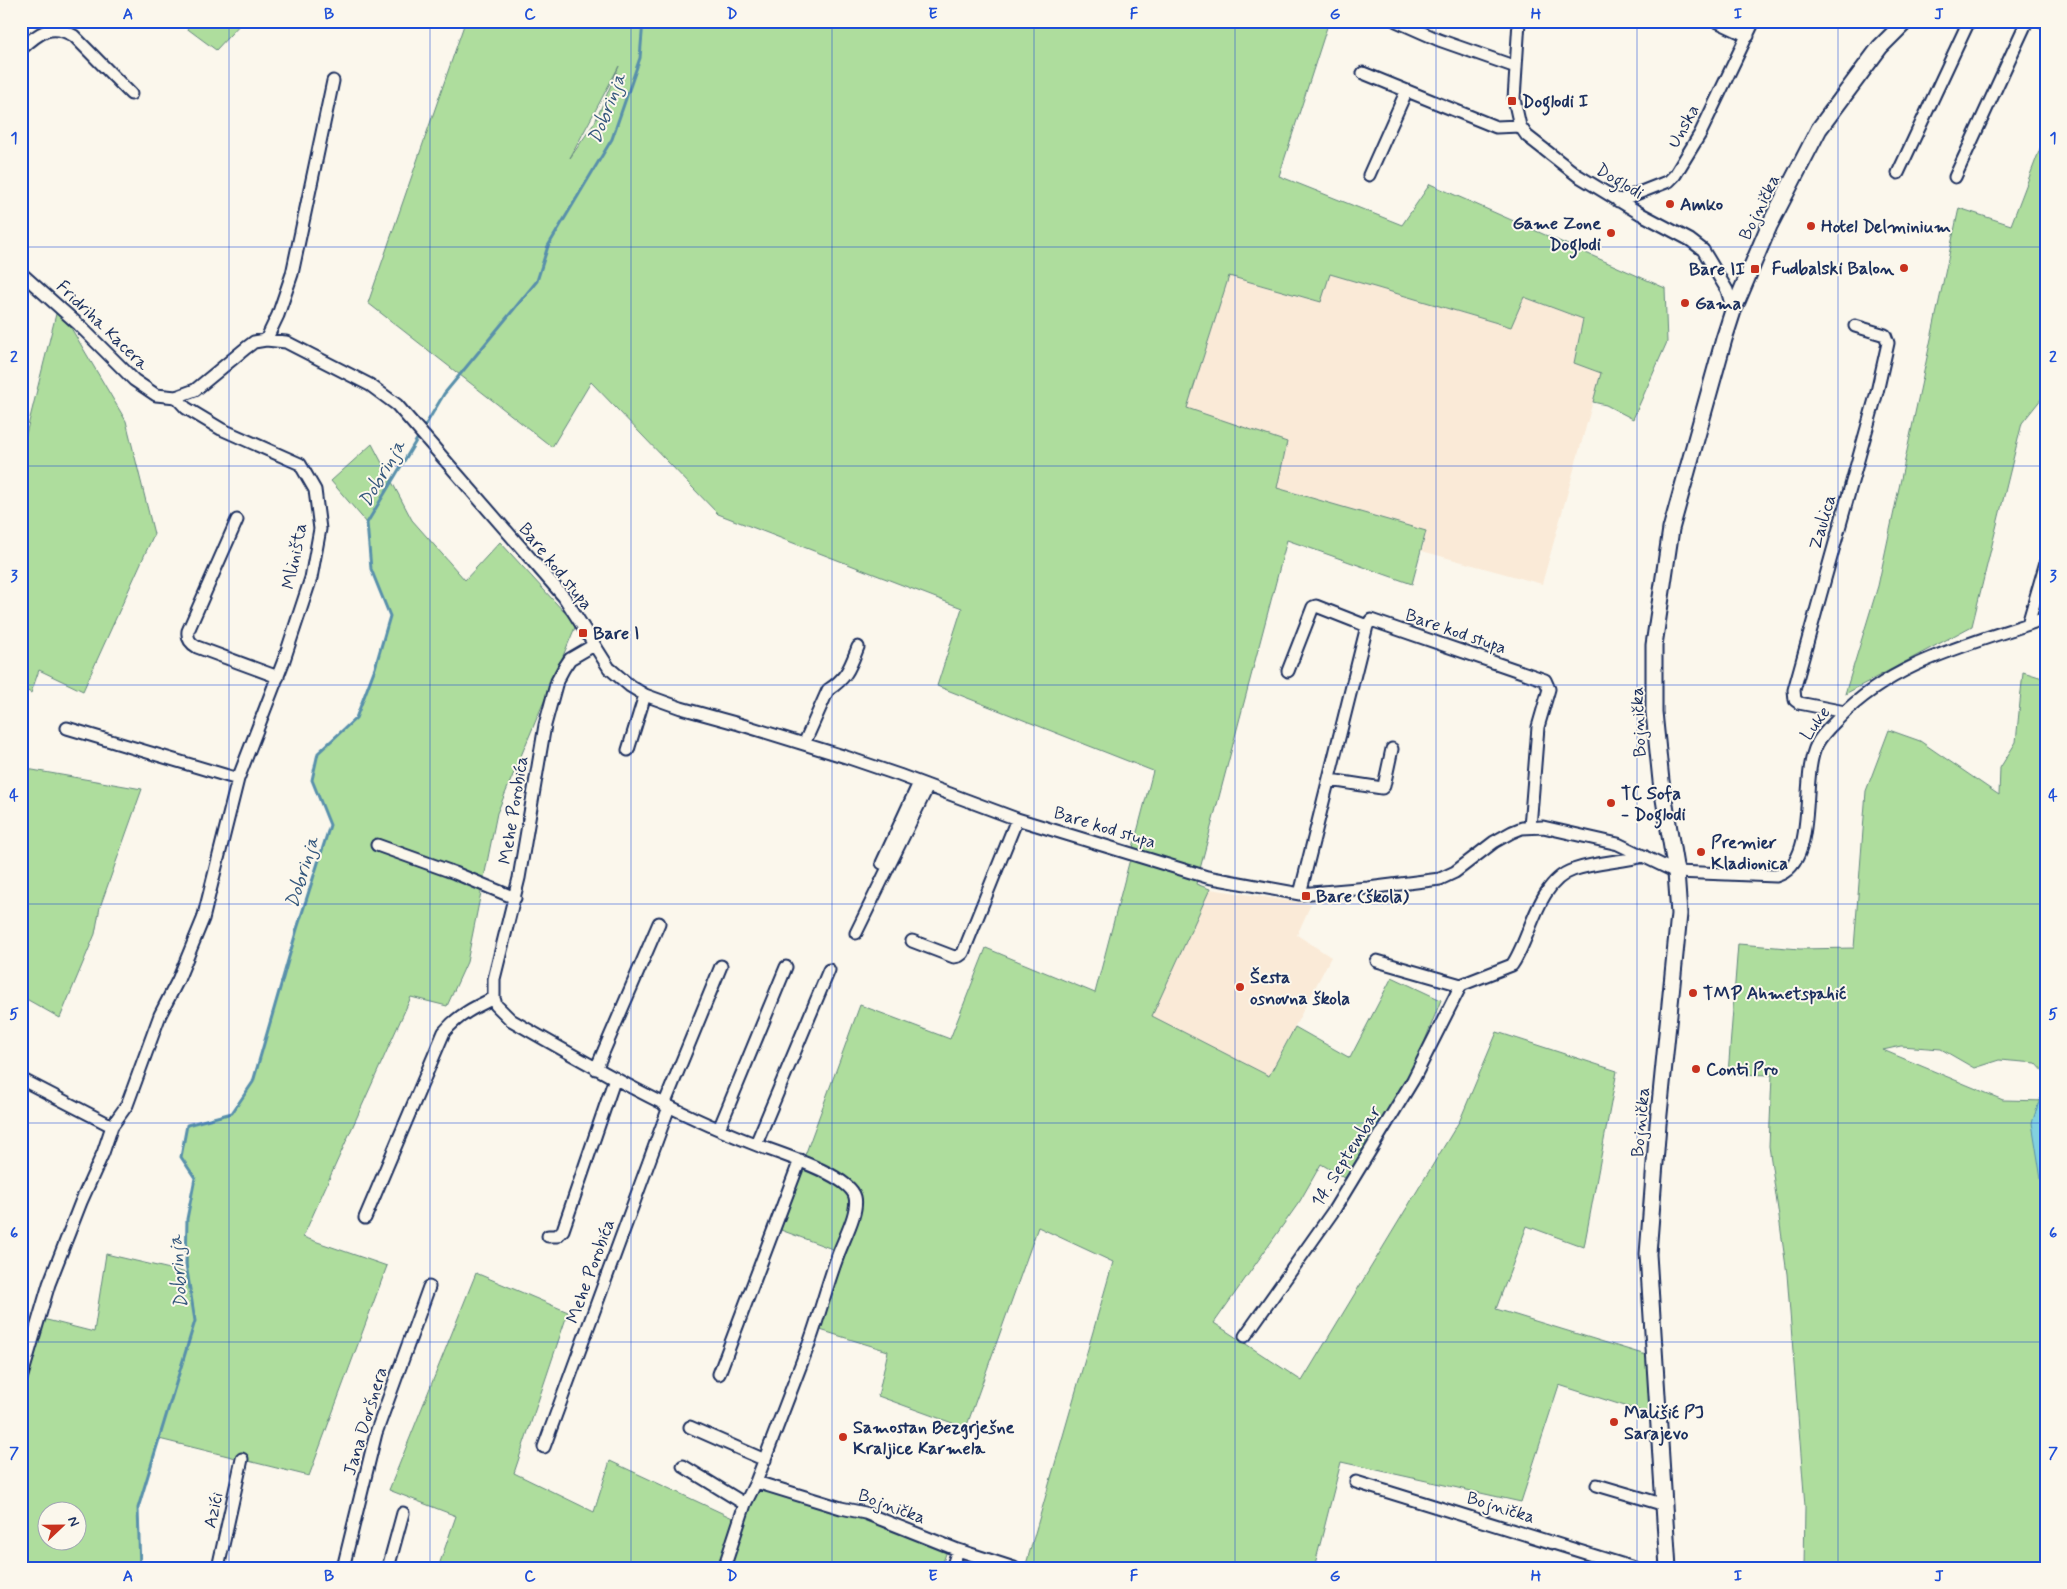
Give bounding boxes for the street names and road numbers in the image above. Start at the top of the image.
street label: Unska [1662,100,1706,153]
street label: Doglodi [1590,158,1648,207]
street label: Bojnička [1734,171,1786,244]
street label: Fridriha Kacera [51,275,154,376]
street label: Zaulica [1804,492,1842,553]
street label: Bare kod stupa [513,518,598,615]
street label: Mliništa [277,521,313,591]
street label: Bare kod stupa [1402,603,1509,660]
street label: Bojnička [1625,686,1653,758]
street label: Luke [1795,702,1836,746]
street label: Mehe Porobića [494,754,534,866]
street label: Bare kod stupa [1051,801,1159,855]
street label: Bojnička [1626,1086,1656,1158]
street label: 14. Septembar [1306,1101,1388,1212]
street label: Mehe Porobića [561,1216,621,1327]
street label: Jana Doršnera [338,1364,394,1479]
street label: Bojnička [855,1484,929,1530]
street label: Bojnička [1464,1486,1538,1530]
street label: Azići [198,1490,229,1530]

